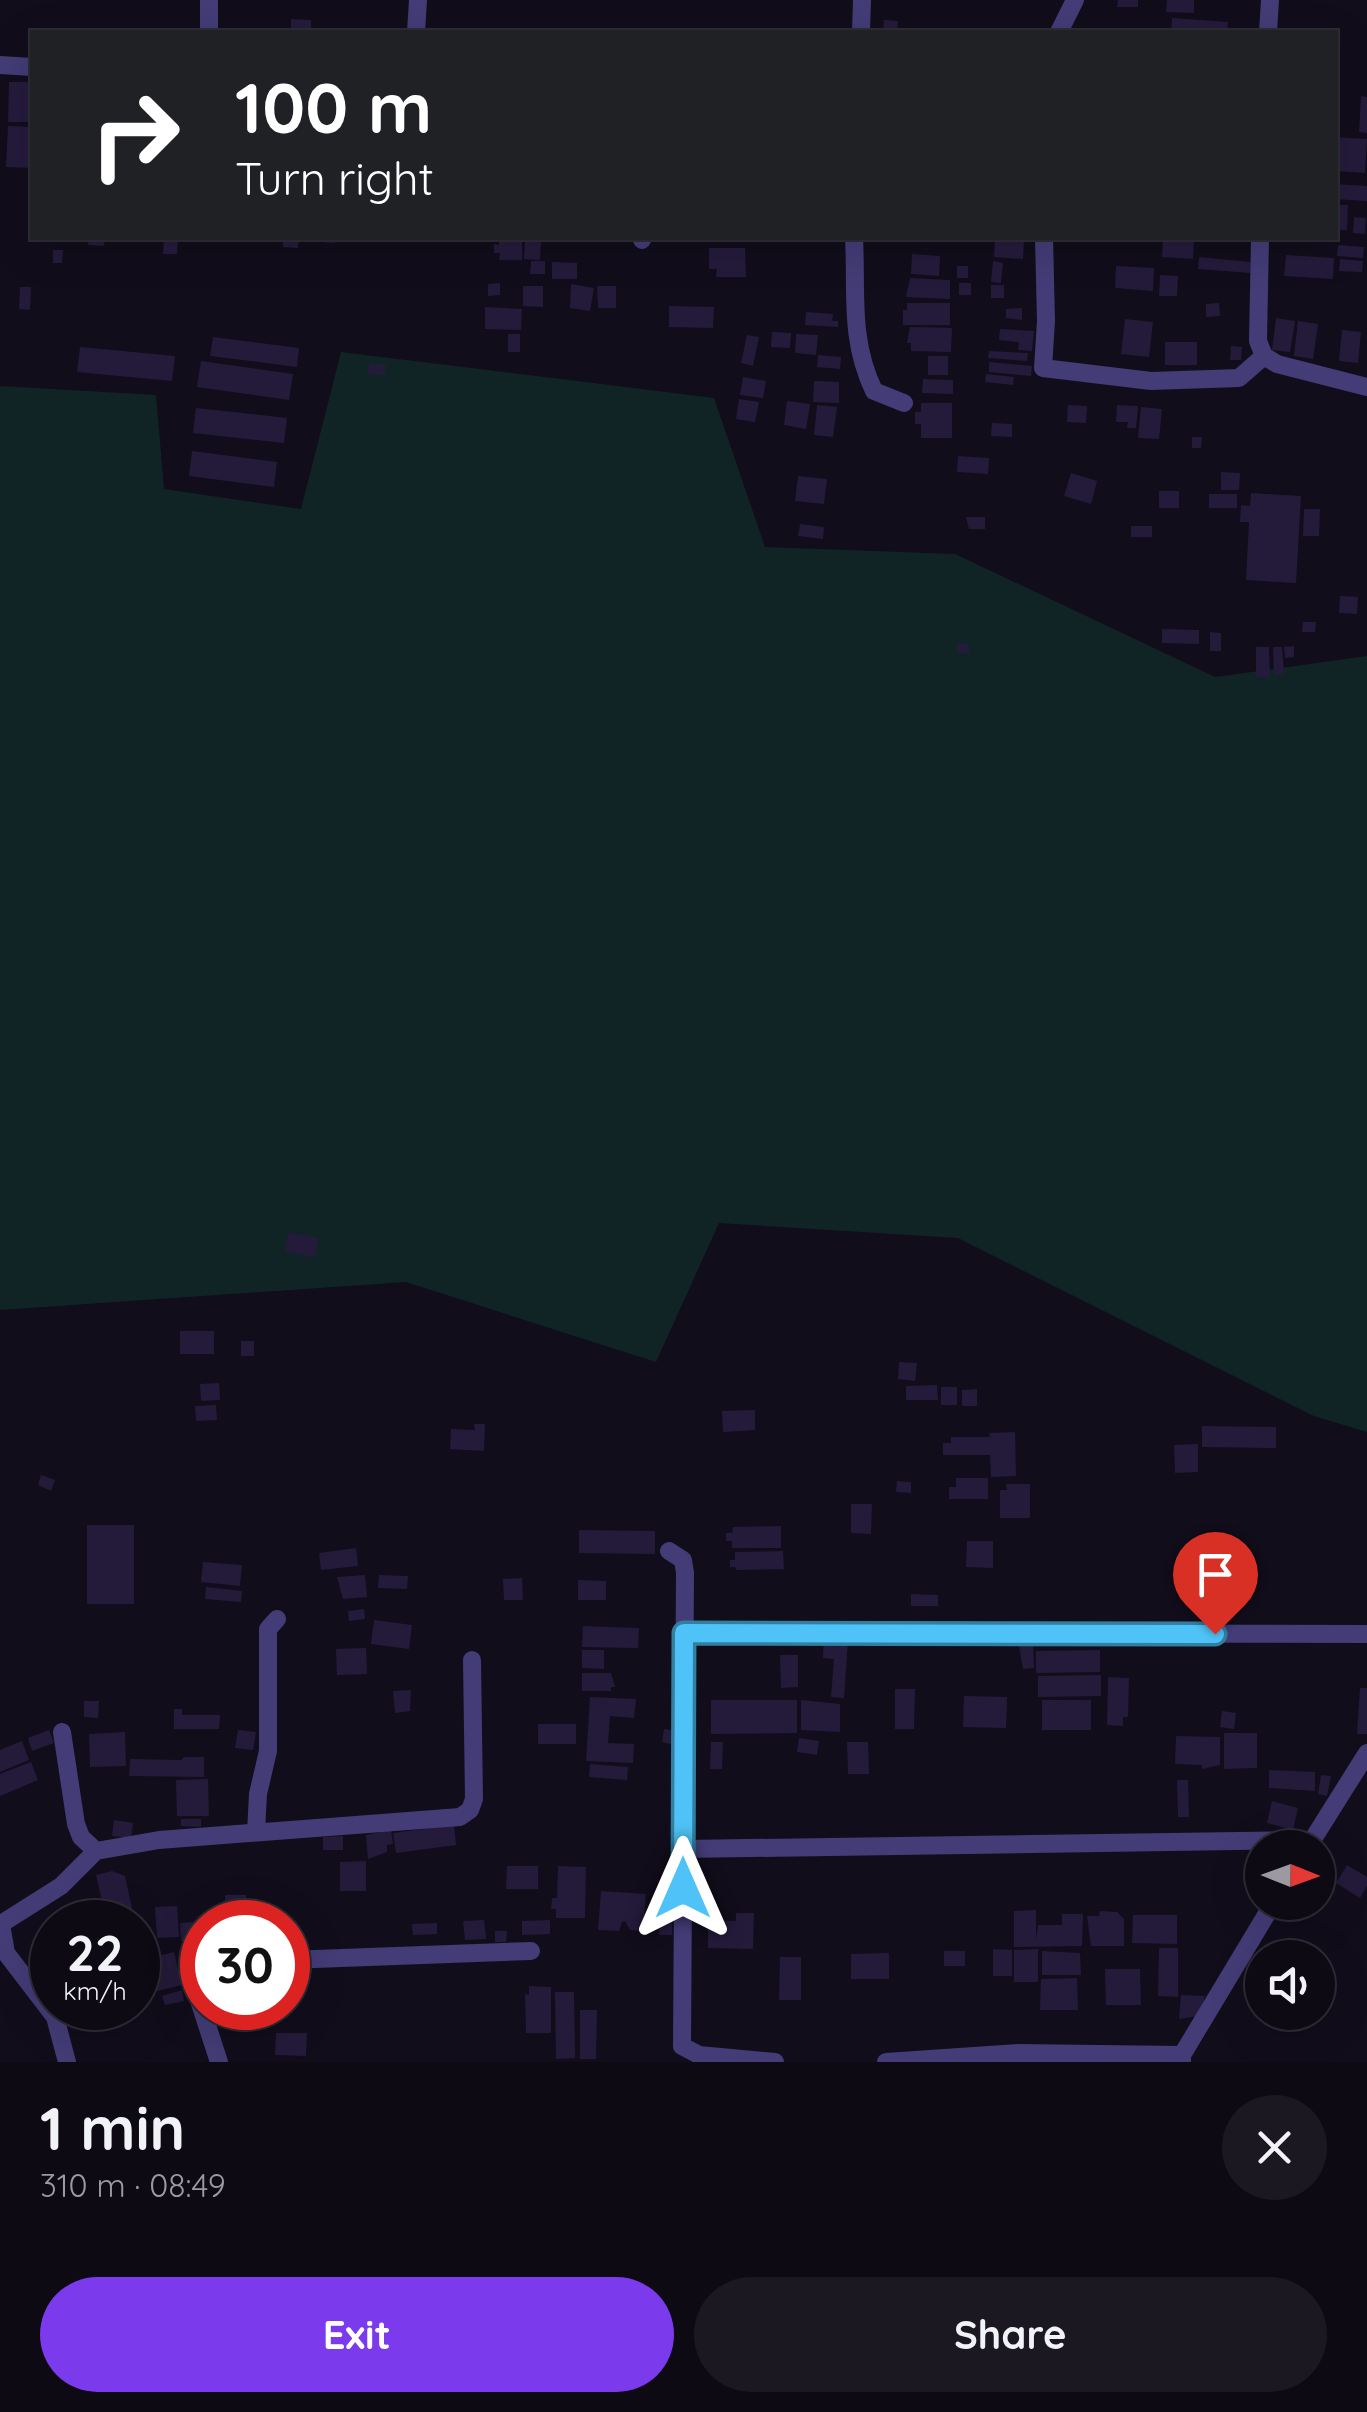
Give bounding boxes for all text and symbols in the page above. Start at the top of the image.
text: 100 m [235,63,432,151]
icon: right [70,70,200,200]
text: Turn right [235,150,434,206]
pin [1173,1532,1258,1635]
icon: arrive [1188,1547,1243,1602]
north arrow [1245,1830,1335,1920]
map controls [1245,1830,1335,2030]
position arrow [631,1836,735,1940]
speed limit sign: 30 [180,1900,310,2030]
text: 22 [67,1921,123,1984]
button: sound [1245,1940,1335,2030]
text: km/h [63,1975,127,2006]
text: 1 min [40,2090,185,2165]
button: close [1222,2095,1327,2200]
text: 310 m · 08:49 [40,2165,226,2205]
button: Exit [40,2277,674,2392]
button: Share [694,2277,1327,2392]

